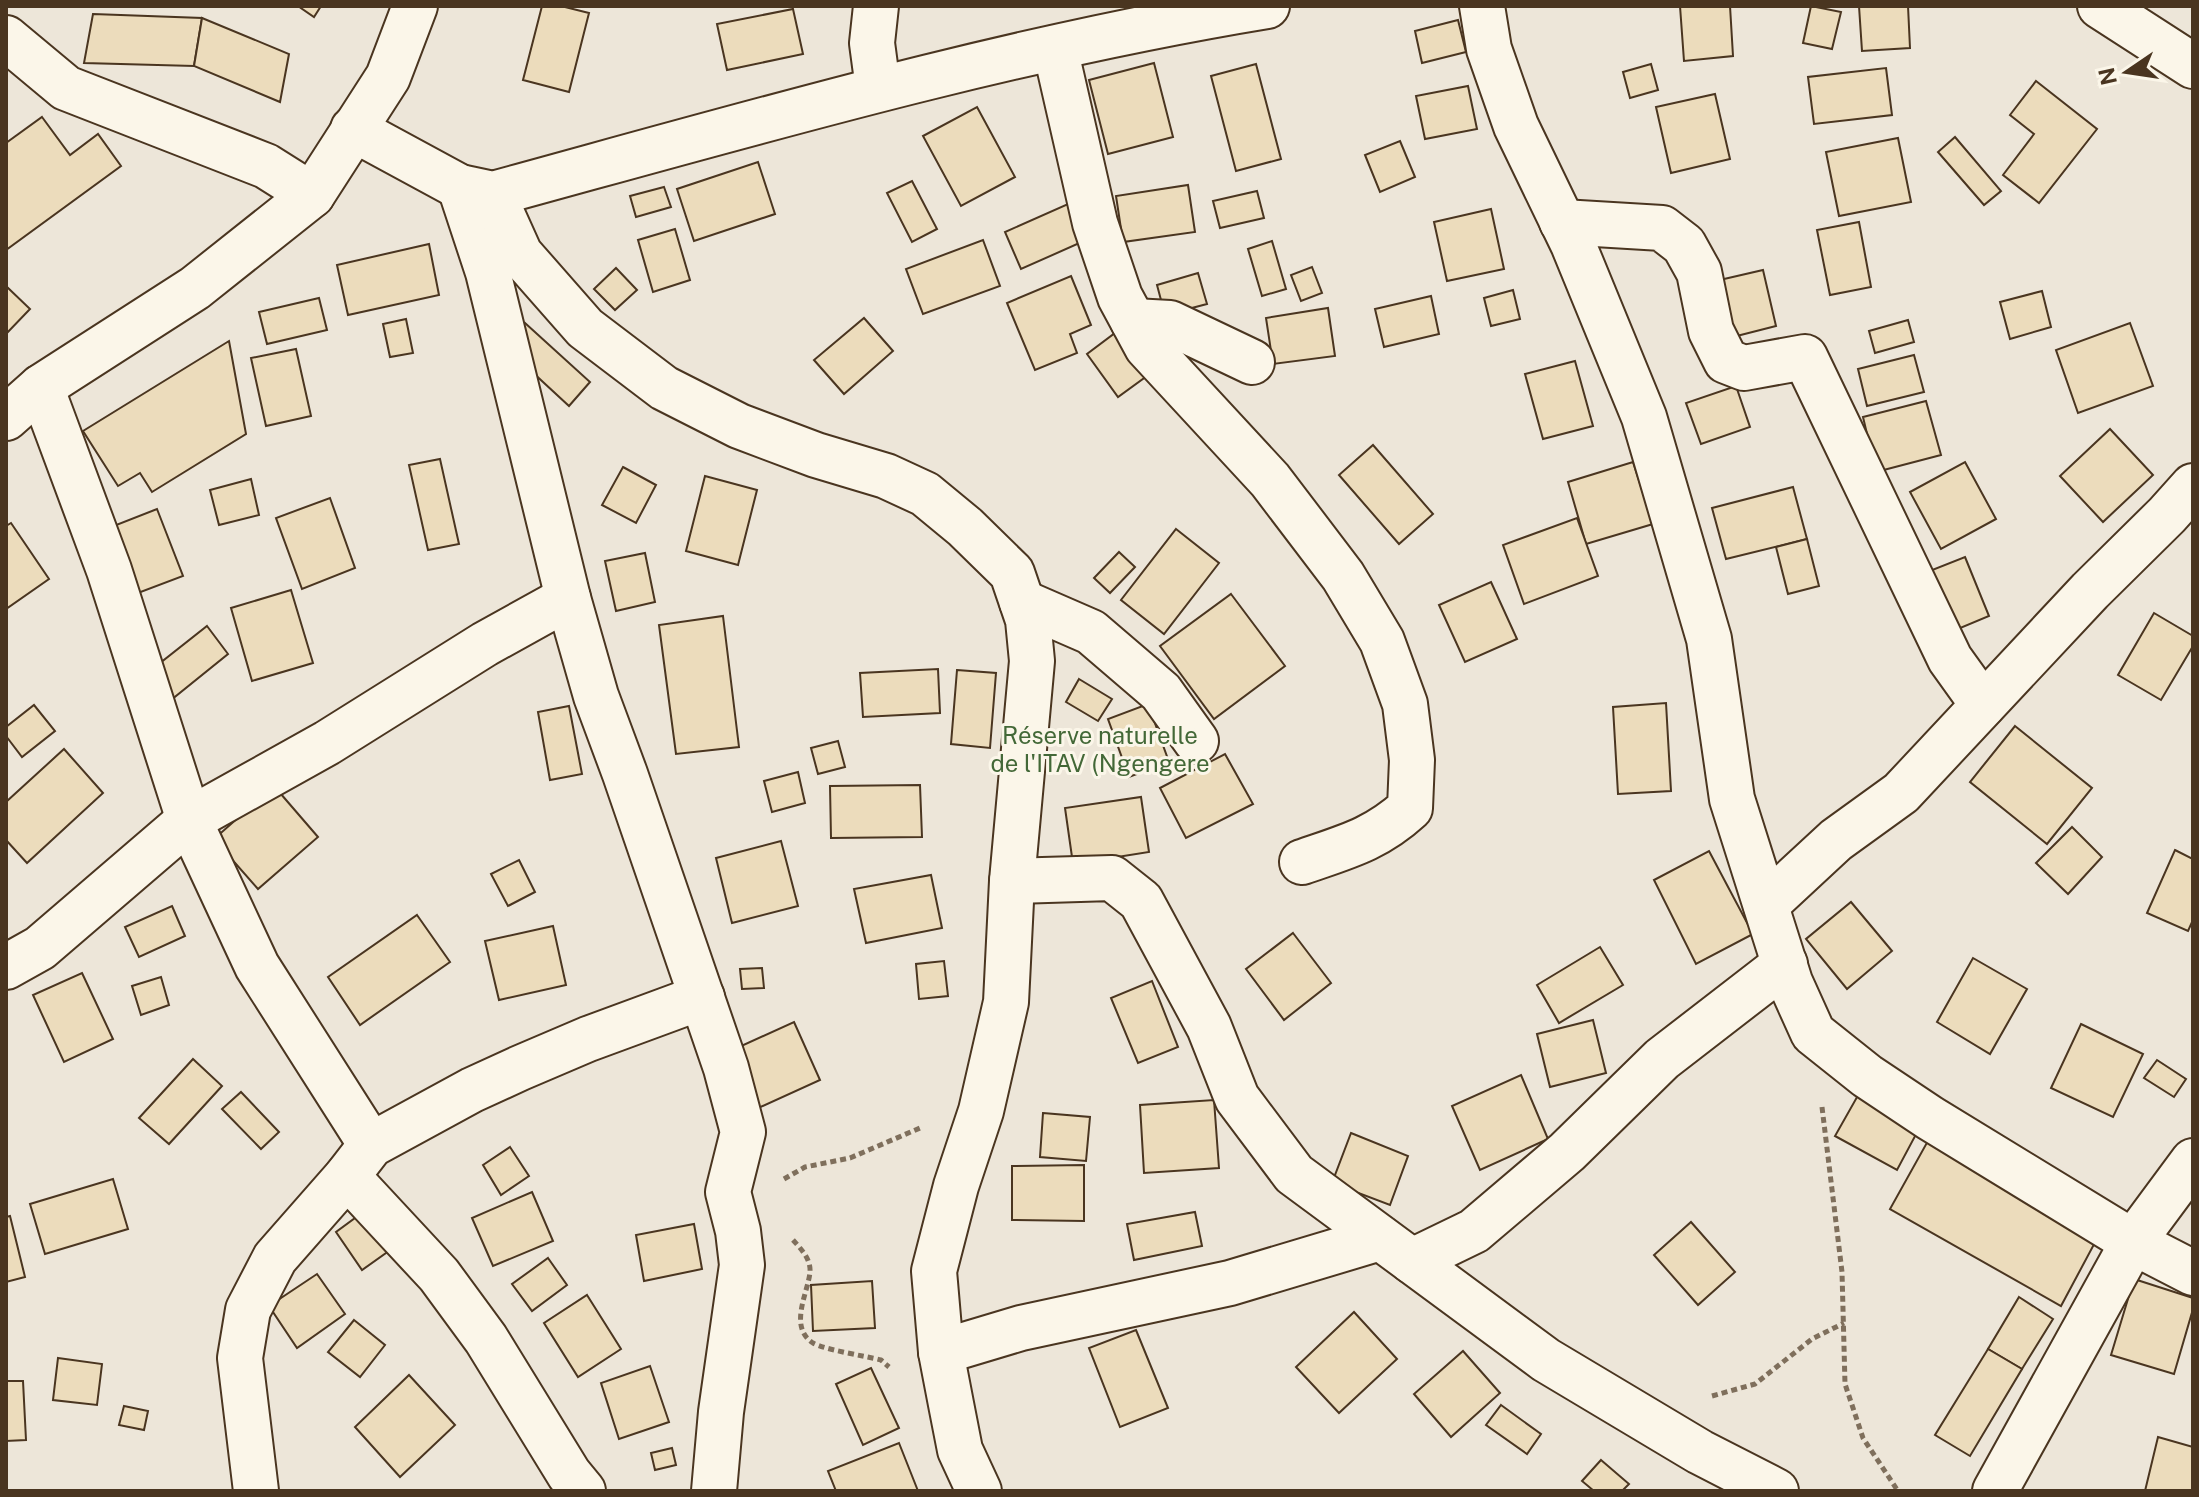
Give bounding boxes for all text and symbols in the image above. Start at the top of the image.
north arrow [2087,32,2167,112]
text: N [2093,65,2122,88]
park label: Réserve naturelle de l'ITAV (Ngengere [990,721,1210,777]

